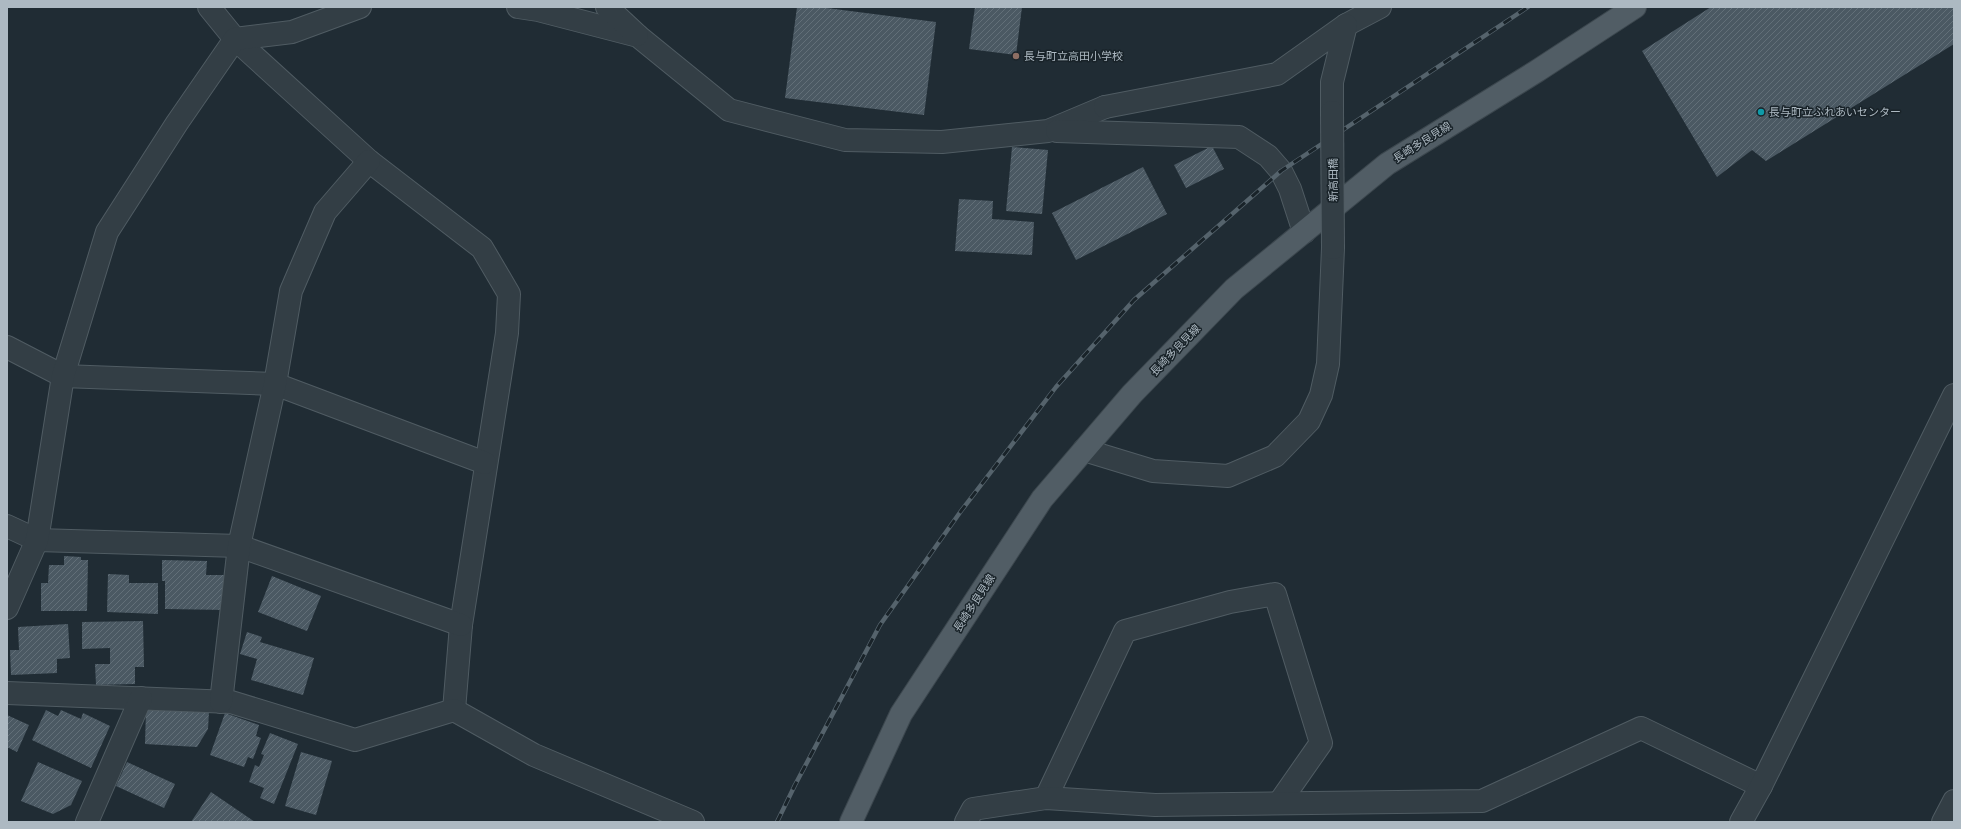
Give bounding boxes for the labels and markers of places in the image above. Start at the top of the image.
place label: 長与町立高田小学校 [1024,49,1123,63]
marker: 長与町立高田小学校 [1011,51,1021,61]
place label: 長与町立ふれあいセンター [1769,105,1901,119]
marker: 長与町立ふれあいセンター [1756,107,1766,117]

